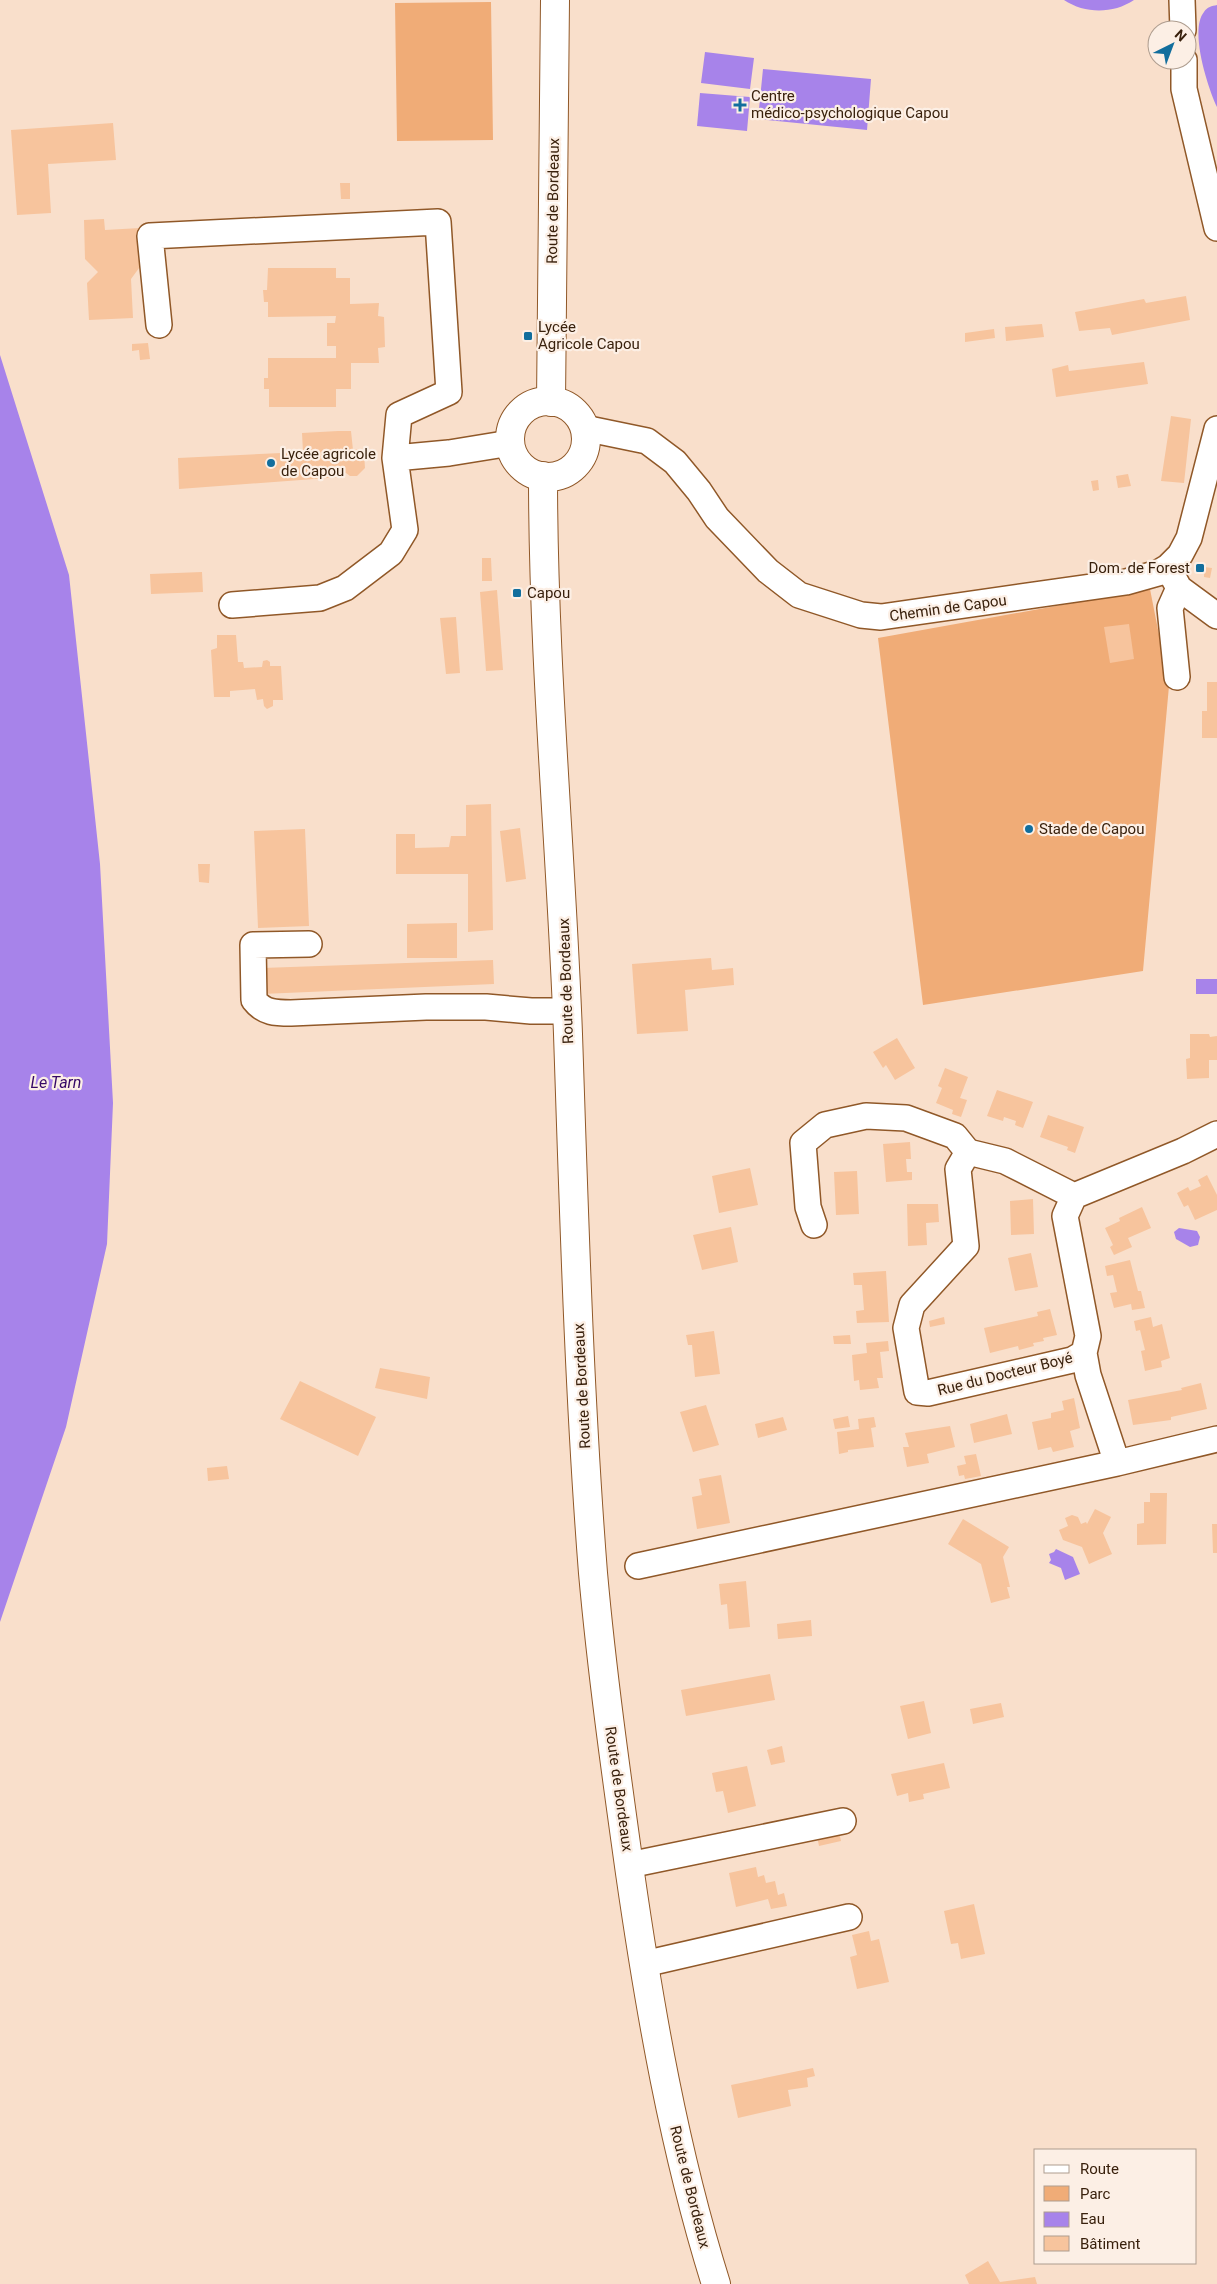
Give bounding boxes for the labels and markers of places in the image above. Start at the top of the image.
place label: Centre médico-psychologique Capou [751,87,949,122]
marker: Centre médico-psychologique Capou [733,98,747,112]
place label: Lycée Agricole Capou [538,318,640,353]
marker: Lycée Agricole Capou [522,330,534,342]
place label: Lycée agricole de Capou [281,445,376,480]
marker: Lycée agricole de Capou [265,457,277,469]
place label: Dom. de Forest [1088,559,1190,577]
marker: Dom. de Forest [1194,562,1206,574]
place label: Capou [527,584,570,602]
marker: Capou [511,587,523,599]
place label: Stade de Capou [1039,820,1144,838]
marker: Stade de Capou [1023,823,1035,835]

